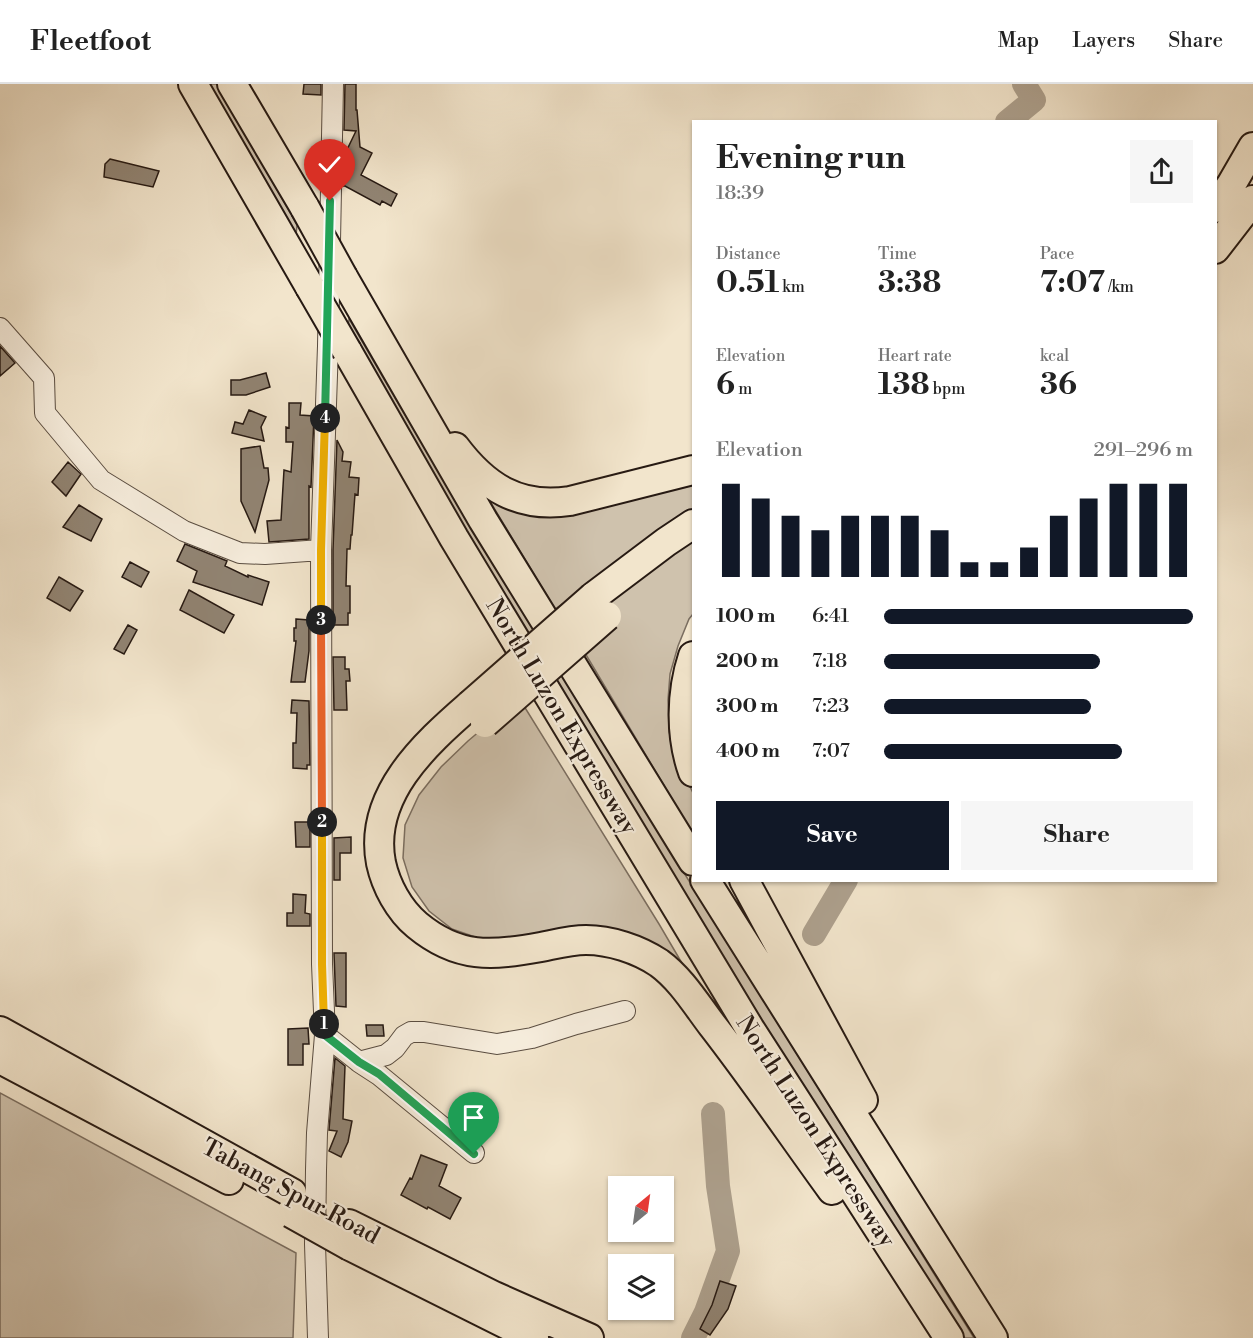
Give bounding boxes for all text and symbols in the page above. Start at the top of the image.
text: Fleetfoot [30,24,151,59]
text: Map [998,28,1039,54]
text: Layers [1072,28,1135,54]
text: Share [1168,28,1223,54]
text: Evening run [716,138,905,179]
pin [304,139,355,201]
button: share [1130,140,1193,203]
icon: check [313,148,346,181]
text: 18:39 [716,181,764,206]
text: Distance [716,244,781,264]
text: Time [878,244,917,264]
text: Pace [1040,244,1074,264]
text: 0.51 [716,264,779,302]
text: 3:38 [878,264,941,302]
text: 7:07 [1040,264,1105,302]
text: km [779,277,805,297]
text: /km [1105,277,1134,297]
text: Elevation [716,346,785,366]
text: Heart rate [878,346,952,366]
text: kcal [1040,346,1069,366]
text: 6 [716,366,735,404]
text: 138 [878,366,930,404]
text: 36 [1040,366,1077,404]
text: m [735,379,752,399]
text: bpm [930,379,965,399]
pin: 4 [310,403,340,433]
text: 4 [320,408,330,428]
text: Elevation [716,438,803,463]
text: 291–296 m [1093,438,1193,463]
street label: North Luzon Expressway [479,593,644,841]
text: 100 m [716,604,775,629]
text: 6:41 [812,604,849,629]
pin: 3 [306,605,336,635]
text: 3 [316,610,326,630]
text: 200 m [716,649,779,674]
text: 7:18 [812,649,847,674]
text: 300 m [716,694,779,719]
text: 7:23 [812,694,849,719]
text: 400 m [716,739,780,764]
text: 7:07 [812,739,850,764]
button: Save [716,801,949,870]
button: Share [961,801,1193,870]
pin: 2 [307,807,337,837]
text: 2 [317,812,327,832]
pin: 1 [309,1009,339,1039]
street label: North Luzon Expressway [729,1010,902,1253]
text: 1 [320,1014,328,1034]
pin [448,1092,499,1154]
icon: arrive [457,1101,490,1134]
street label: Tabang Spur Road [196,1132,385,1252]
north arrow [608,1176,674,1242]
map controls [608,1176,674,1320]
button: layers [608,1254,674,1320]

